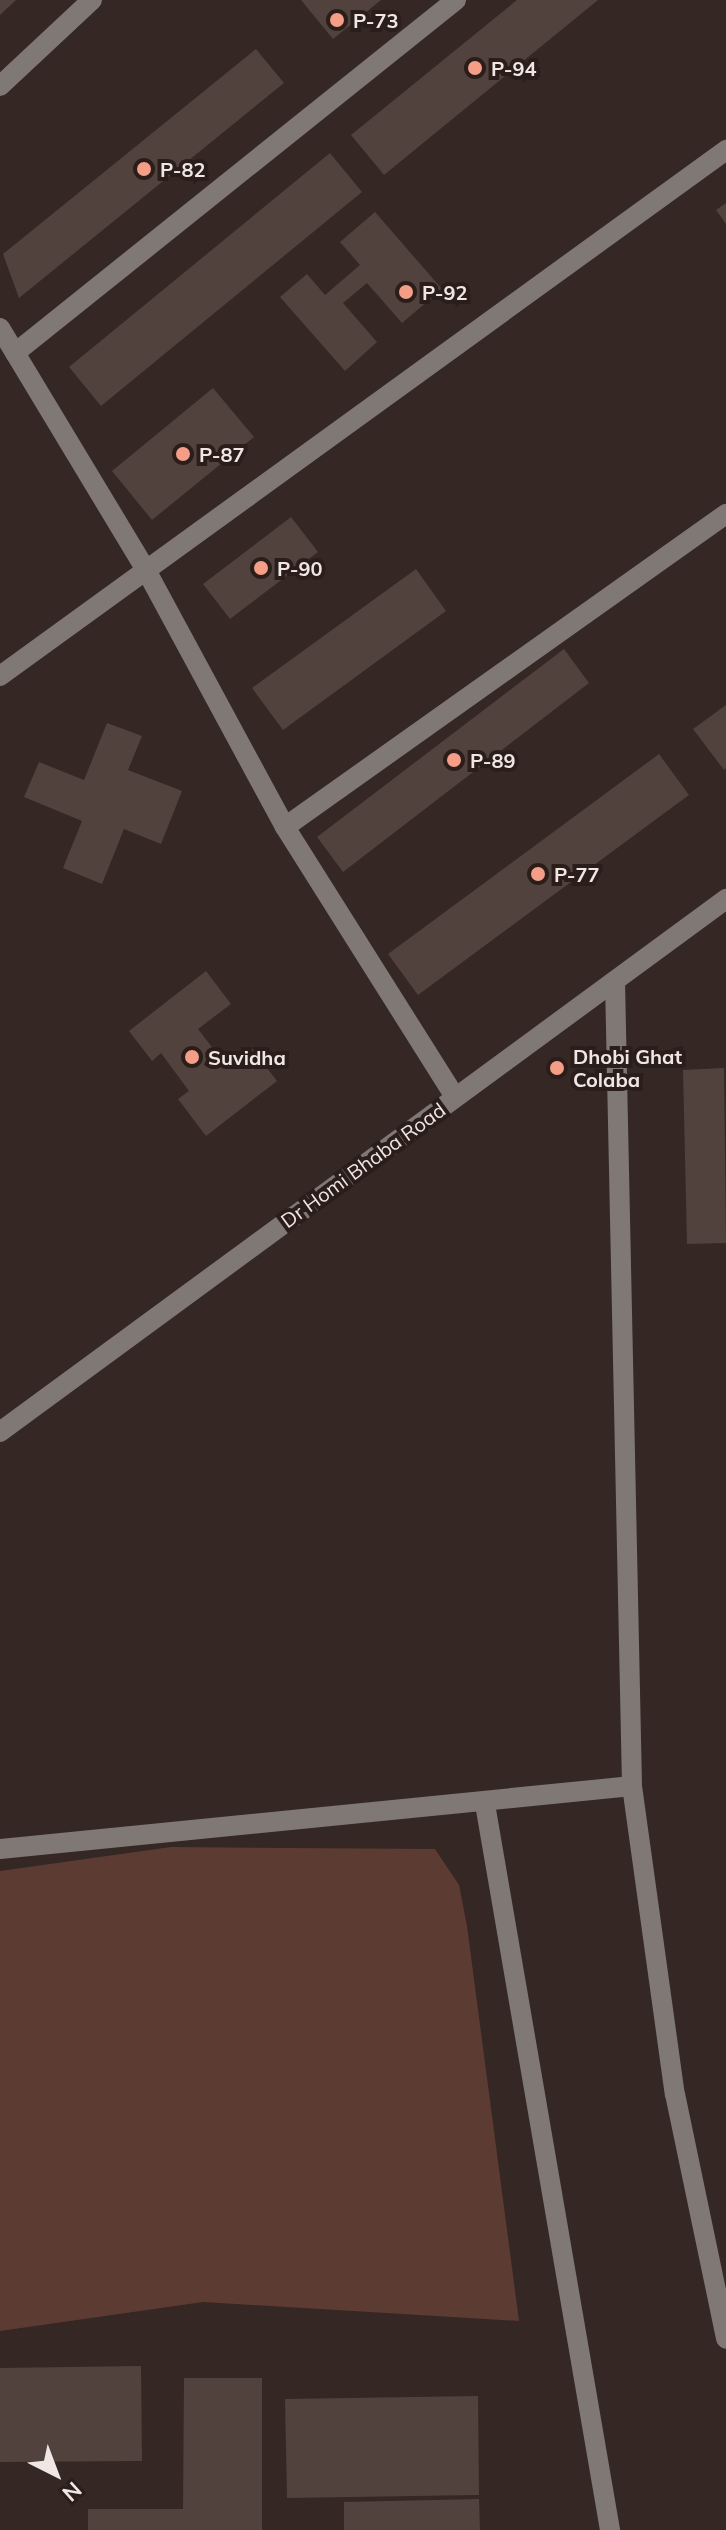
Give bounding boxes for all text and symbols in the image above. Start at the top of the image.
place label: P-73 [353,8,399,32]
marker: P-73 [328,11,346,29]
place label: P-94 [491,56,537,80]
marker: P-94 [466,59,484,77]
place label: P-82 [160,157,206,181]
marker: P-82 [135,160,153,178]
place label: P-92 [422,280,468,304]
marker: P-92 [397,283,415,301]
place label: P-87 [199,442,245,466]
marker: P-87 [174,445,192,463]
place label: P-90 [277,556,323,580]
marker: P-90 [252,559,270,577]
place label: P-89 [470,748,516,772]
marker: P-89 [445,751,463,769]
place label: P-77 [554,862,600,886]
marker: P-77 [529,865,547,883]
place label: Dhobi Ghat Colaba [573,1044,682,1091]
place label: Suvidha [208,1045,286,1069]
marker: Suvidha [183,1048,201,1066]
marker: Dhobi Ghat Colaba [548,1059,566,1077]
street label: Dr Homi Bhaba Road [276,1097,450,1233]
north arrow [16,2434,96,2514]
text: N [57,2476,88,2508]

